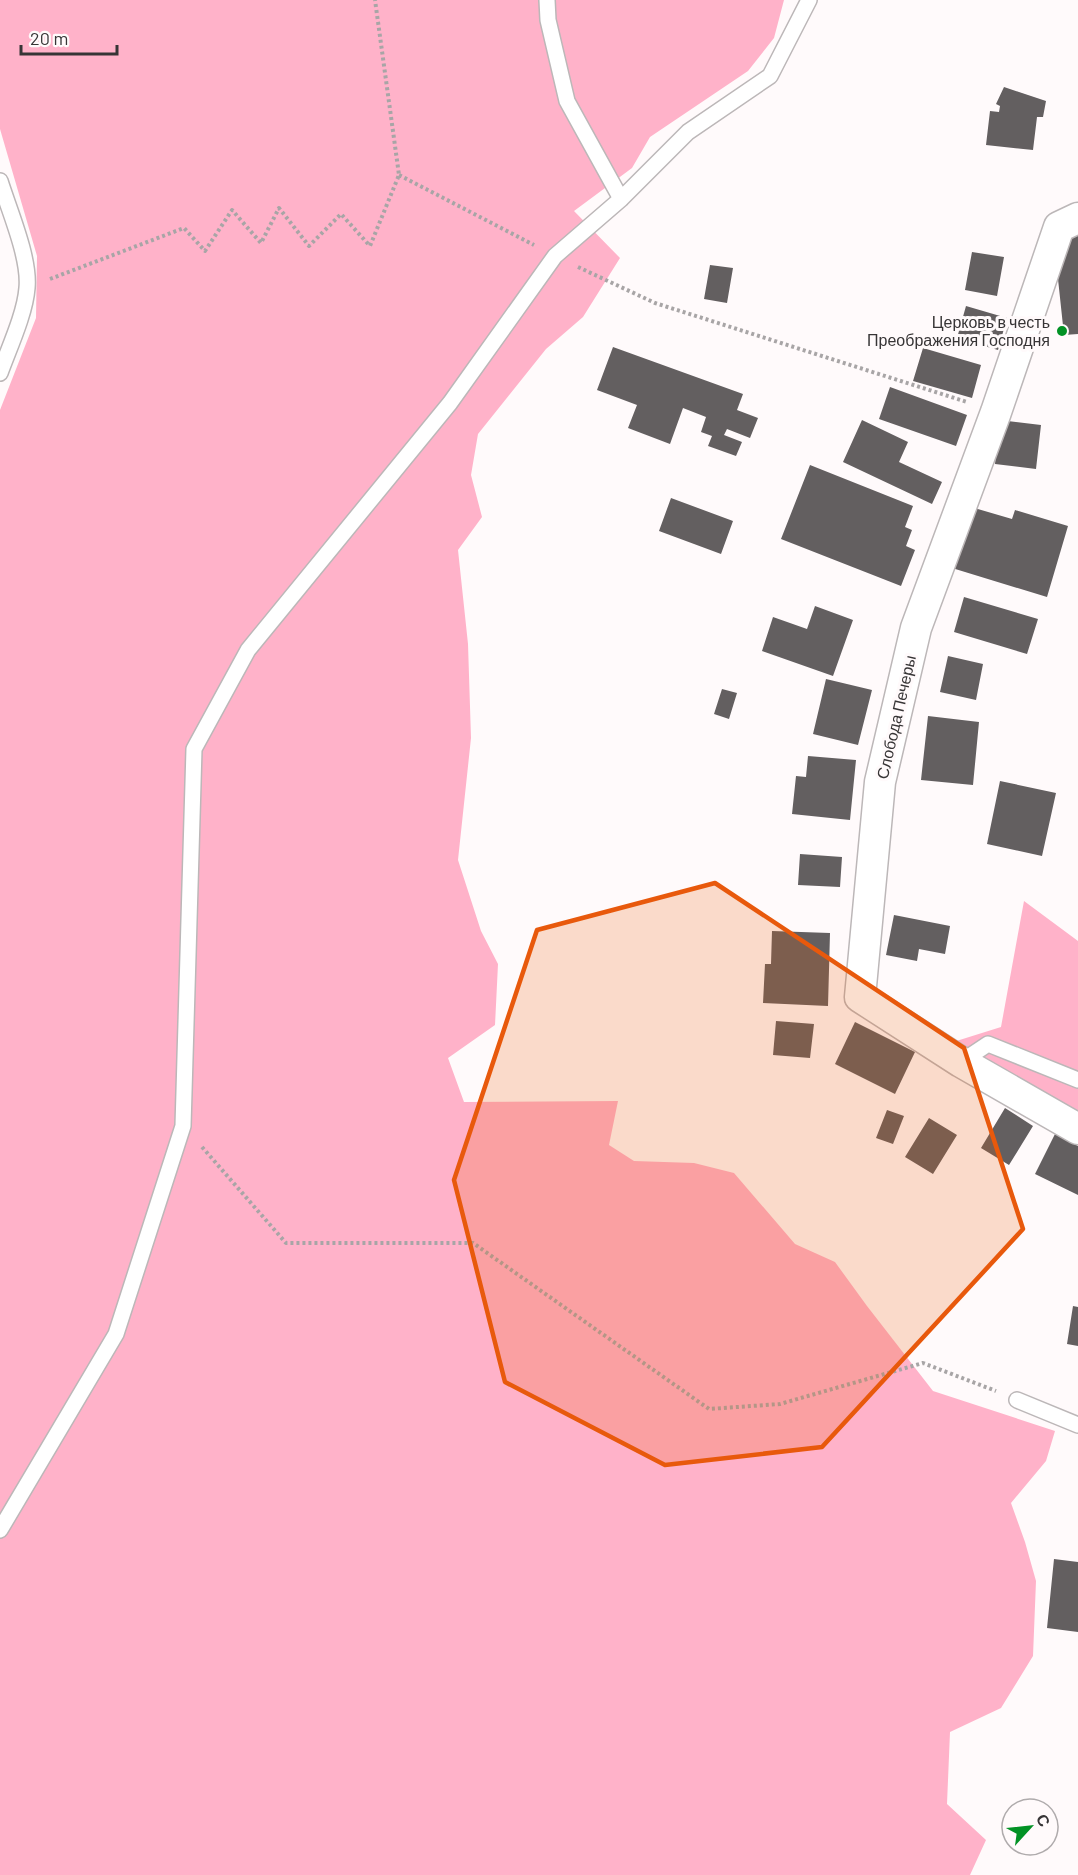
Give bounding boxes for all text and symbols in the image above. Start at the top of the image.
scale bar [21,18,117,56]
text: 20 m [30,27,68,49]
place label: Церковь в честь Преображения Господня [867,312,1050,349]
marker: Церковь в честь Преображения Господня [1055,324,1069,338]
street label: Слобода Печеры [872,653,919,781]
north arrow [1000,1797,1060,1857]
text: С [1033,1810,1055,1830]

